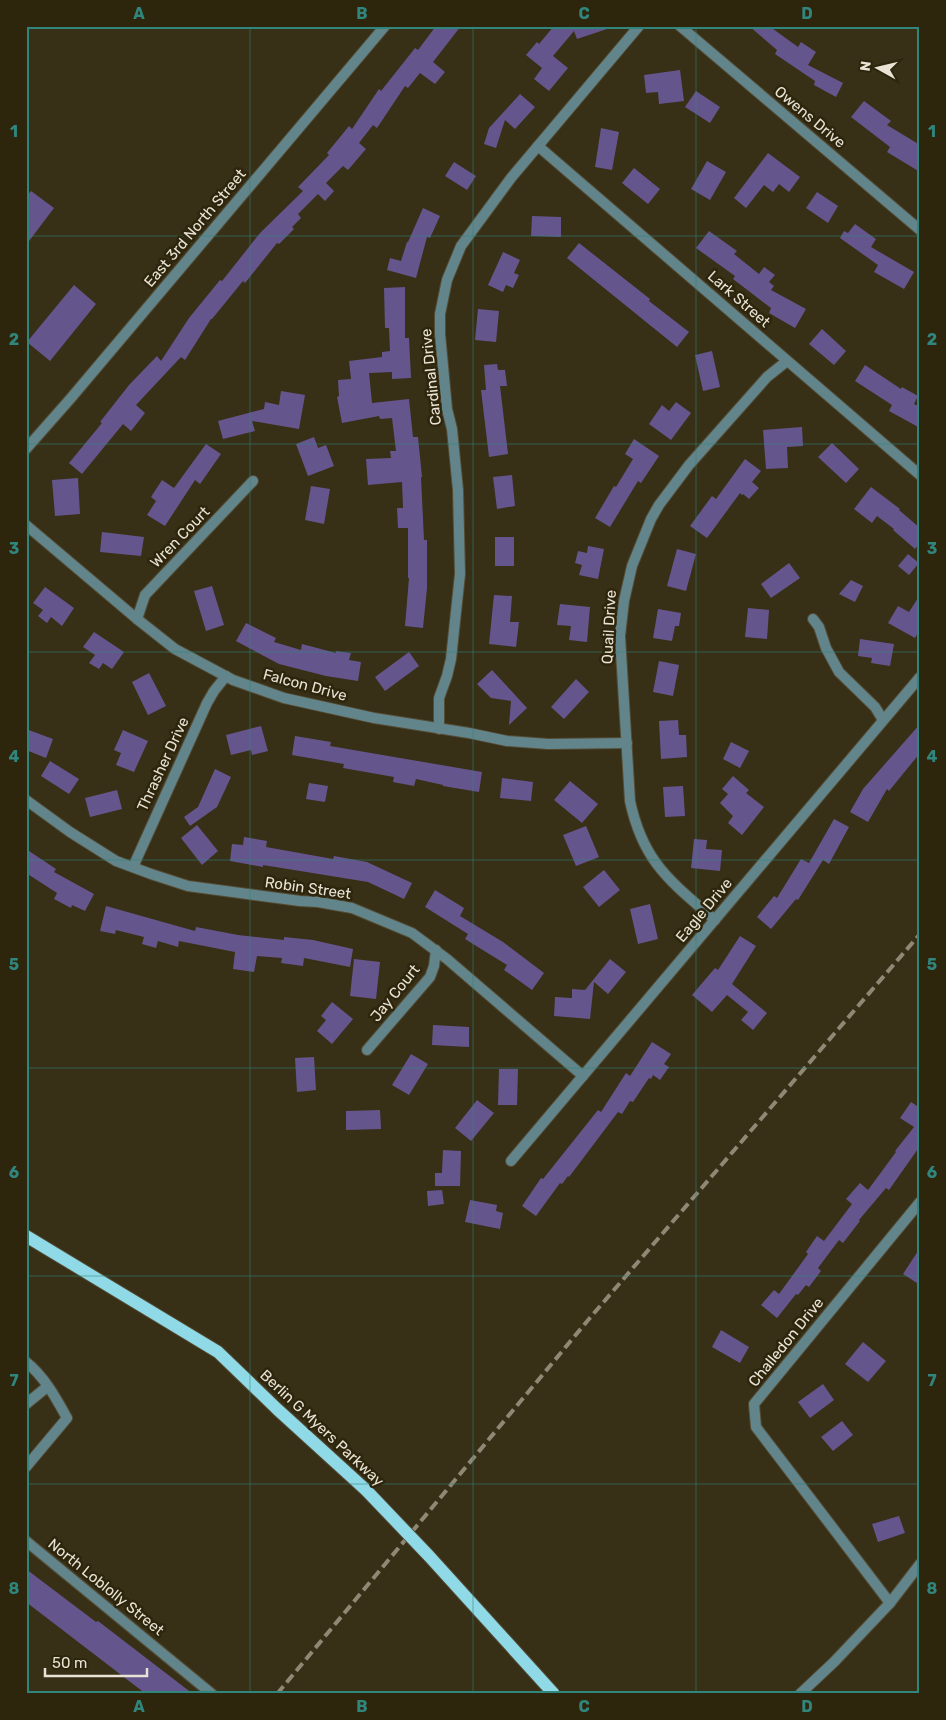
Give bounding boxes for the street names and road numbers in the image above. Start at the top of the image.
street label: Owens Drive [771,82,849,152]
street label: East 3rd North Street [140,165,250,291]
street label: Lark Street [704,267,774,331]
street label: Cardinal Drive [417,328,445,426]
street label: Wren Court [147,503,214,571]
street label: Quail Drive [598,589,620,665]
street label: Falcon Drive [261,665,349,705]
street label: Thrasher Drive [133,714,193,814]
street label: Robin Street [264,873,352,903]
street label: Eagle Drive [672,874,736,946]
street label: Jay Court [367,961,424,1025]
street label: Challedon Drive [745,1294,827,1390]
street label: Berlin G Myers Parkway [256,1366,388,1490]
street label: North Loblolly Street [44,1535,168,1639]

